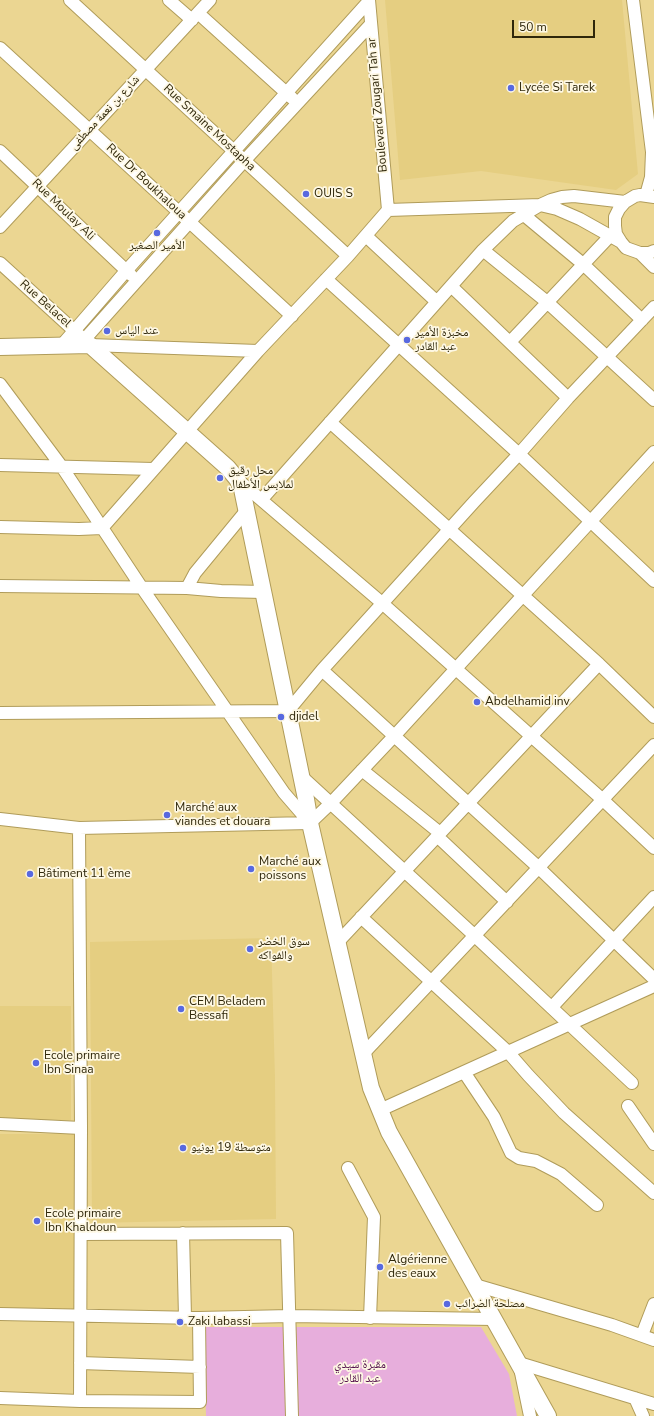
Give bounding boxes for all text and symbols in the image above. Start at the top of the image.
scale bar [514,12,597,38]
text: 50 m [519,19,547,35]
street label: Boulevard Zougari Tah ar [365,37,391,173]
street label: شارع بن نعمة مصطفى [67,73,143,153]
place label: Lycée Si Tarek [519,81,595,95]
street label: Rue Smaine Mostapha [160,82,258,174]
marker: Lycée Si Tarek [506,83,516,93]
street label: Rue Dr Boukhaloua [103,141,189,223]
street label: Rue Moulay Ali [28,176,98,244]
place label: OUIS S [314,187,353,201]
marker: OUIS S [301,189,311,199]
marker: الأمير الصغير [152,228,162,238]
place label: الأمير الصغير [129,239,185,253]
street label: Rue Belacel [16,277,74,331]
place label: عند الياس [115,324,158,338]
marker: عند الياس [102,326,112,336]
place label: مخبزة الأمير عبد القادر [415,326,469,354]
marker: مخبزة الأمير عبد القادر [402,335,412,345]
place label: محل رقيق لملابس الأطفال [228,464,293,492]
marker: محل رقيق لملابس الأطفال [215,473,225,483]
place label: Abdelhamid inv [485,695,570,709]
marker: Abdelhamid inv [472,697,482,707]
place label: djidel [289,710,319,724]
marker: djidel [276,712,286,722]
place label: Marché aux viandes et douara [175,801,270,829]
marker: Marché aux viandes et douara [162,810,172,820]
place label: Marché aux poissons [259,855,321,883]
marker: Marché aux poissons [246,864,256,874]
place label: Bâtiment 11 ème [38,867,131,881]
marker: Bâtiment 11 ème [25,869,35,879]
place label: سوق الخضر والفواكه [258,935,310,963]
marker: سوق الخضر والفواكه [245,944,255,954]
place label: CEM Beladem Bessafi [189,995,265,1023]
marker: CEM Beladem Bessafi [176,1004,186,1014]
place label: Ecole primaire Ibn Sinaa [44,1049,120,1077]
marker: Ecole primaire Ibn Sinaa [31,1058,41,1068]
place label: متوسطة 19 يونيو [191,1141,271,1155]
marker: متوسطة 19 يونيو [178,1143,188,1153]
place label: Ecole primaire Ibn Khaldoun [45,1207,121,1235]
marker: Ecole primaire Ibn Khaldoun [32,1216,42,1226]
place label: Algérienne des eaux [388,1253,447,1281]
marker: Algérienne des eaux [375,1262,385,1272]
place label: مصلحة الضرائب [455,1297,525,1311]
marker: مصلحة الضرائب [442,1299,452,1309]
place label: Zaki labassi [188,1315,251,1329]
marker: Zaki labassi [175,1317,185,1327]
park label: مقبرة سيدي عبد القادر [334,1358,386,1386]

